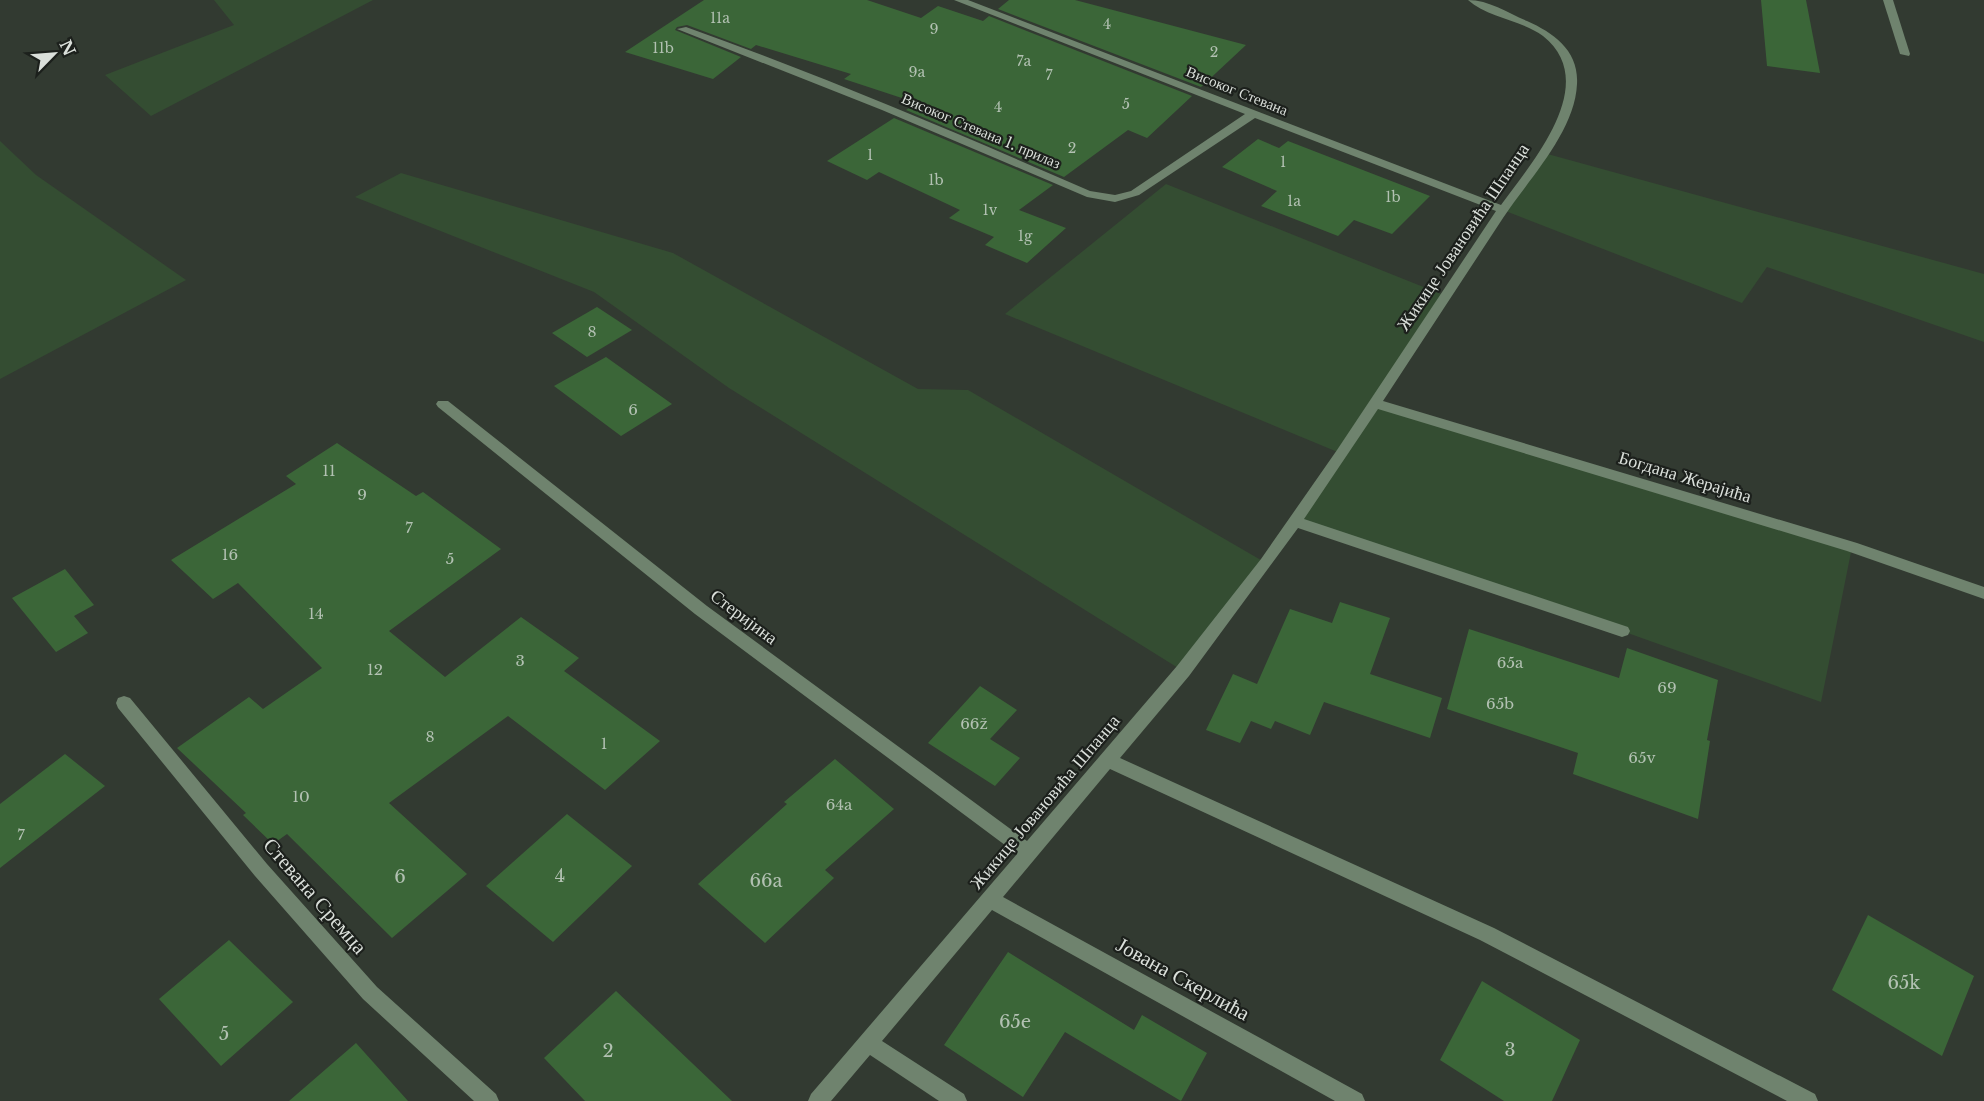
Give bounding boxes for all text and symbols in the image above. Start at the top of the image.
house number: 11a [710,9,730,27]
house number: 4 [1103,15,1111,33]
house number: 9 [929,20,939,38]
north arrow [24,24,84,84]
text: N [55,37,80,59]
house number: 11b [652,39,674,57]
house number: 2 [1210,43,1218,61]
house number: 7a [1017,52,1032,70]
street label: Високог Стевана [1184,62,1291,120]
house number: 9a [909,63,926,81]
house number: 7 [1045,66,1053,84]
street label: Високог Стевана 1. прилаз [899,88,1064,173]
house number: 5 [1122,95,1130,113]
house number: 4 [994,98,1002,116]
house number: 2 [1068,139,1076,157]
street label: Жикице Јовановића Шпанца [1392,139,1534,335]
house number: 1 [867,146,873,164]
house number: 1 [1280,153,1286,171]
house number: 1b [928,171,944,189]
house number: 1b [1385,188,1401,206]
house number: 1a [1287,192,1301,210]
house number: 1v [983,201,998,219]
house number: 1g [1018,227,1033,245]
house number: 8 [587,322,597,341]
house number: 6 [628,400,638,419]
street label: Богдана Жерајића [1616,446,1754,508]
house number: 11 [322,461,336,480]
house number: 9 [357,485,367,504]
house number: 7 [405,518,413,537]
house number: 16 [222,545,238,564]
house number: 5 [446,549,454,568]
street label: Стеријина [706,585,782,649]
house number: 14 [308,604,324,623]
house number: 3 [515,651,525,670]
house number: 65a [1497,653,1524,672]
house number: 12 [367,660,383,679]
house number: 69 [1657,678,1677,697]
house number: 65b [1486,694,1514,713]
street label: Жикице Јовановића Шпанца [966,710,1125,894]
house number: 66ž [960,714,988,733]
house number: 8 [425,727,435,746]
house number: 1 [601,734,607,753]
house number: 65v [1628,748,1656,767]
house number: 10 [292,787,310,806]
house number: 64a [826,795,853,814]
house number: 7 [17,825,25,844]
street label: Стевана Сремца [257,833,373,960]
house number: 4 [555,865,565,887]
house number: 6 [394,866,406,888]
house number: 66a [749,870,783,892]
street label: Јована Скерлића [1112,932,1255,1027]
house number: 65k [1888,972,1920,994]
house number: 65e [999,1011,1031,1033]
house number: 5 [219,1023,229,1045]
house number: 3 [1504,1039,1516,1061]
house number: 2 [602,1040,614,1062]

